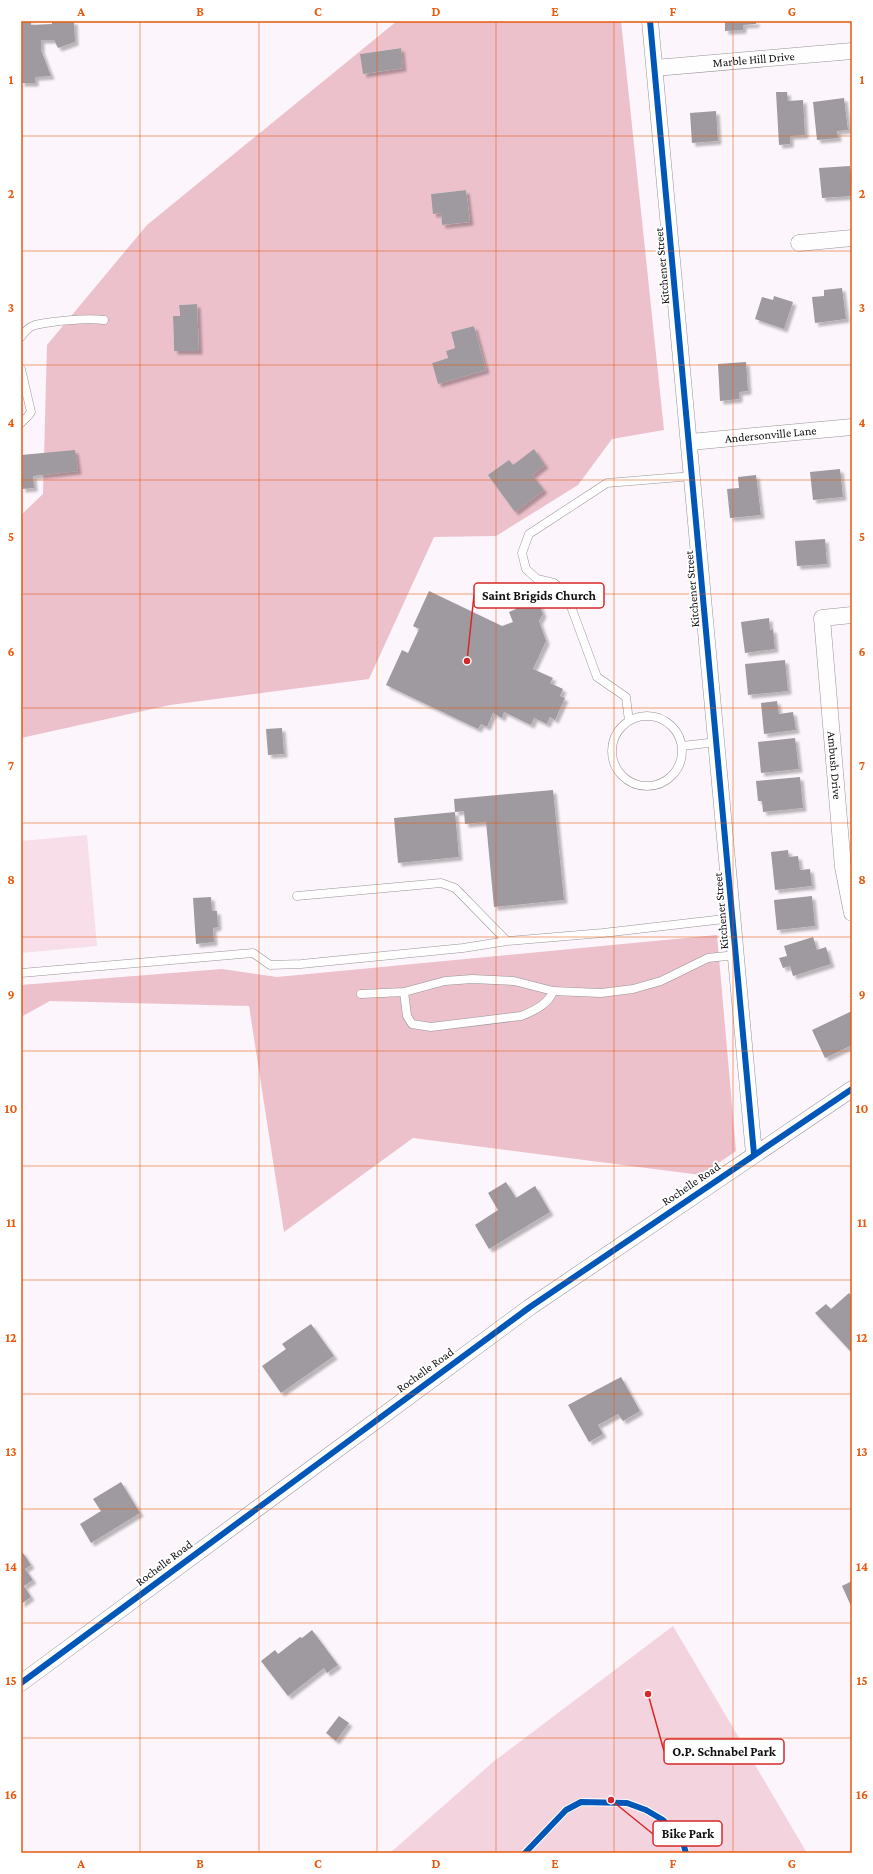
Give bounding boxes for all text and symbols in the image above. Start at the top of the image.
text: A [76,4,85,19]
text: B [196,4,204,19]
text: C [314,4,322,19]
text: D [432,4,441,19]
text: E [551,4,559,19]
text: F [670,4,677,19]
text: G [788,4,796,19]
street label: Marble Hill Drive [712,49,795,70]
text: 1 [9,72,14,87]
text: 1 [860,72,865,87]
text: 2 [8,186,15,201]
text: 2 [859,186,866,201]
street label: Kitchener Street [652,226,672,305]
text: 3 [8,300,14,315]
text: 3 [859,300,865,315]
text: 4 [7,415,15,430]
text: 4 [858,415,866,430]
street label: Andersonville Lane [724,423,817,446]
text: 5 [8,529,14,544]
text: 5 [859,529,865,544]
street label: Kitchener Street [682,549,702,628]
callout: Saint Brigids Church [474,583,604,608]
text: Saint Brigids Church [482,588,597,603]
text: 6 [7,644,15,659]
text: 6 [858,644,866,659]
street label: Ambush Drive [825,731,844,800]
text: 7 [8,758,14,773]
text: 7 [859,758,865,773]
street label: Kitchener Street [711,871,731,950]
text: 8 [7,872,15,887]
text: 8 [858,872,866,887]
text: 9 [7,987,15,1002]
text: 9 [858,987,866,1002]
text: 10 [5,1101,17,1116]
text: 10 [856,1101,868,1116]
street label: Rochelle Road [659,1159,723,1209]
text: 11 [6,1215,16,1230]
text: 11 [857,1215,867,1230]
text: 12 [5,1330,17,1345]
text: 12 [856,1330,868,1345]
street label: Rochelle Road [394,1344,457,1395]
text: 13 [5,1444,17,1459]
text: 13 [856,1444,868,1459]
street label: Rochelle Road [133,1537,196,1589]
text: 14 [5,1559,17,1574]
text: 14 [856,1559,868,1574]
text: 15 [5,1673,17,1688]
text: 15 [856,1673,868,1688]
callout: O.P. Schnabel Park [664,1739,784,1764]
text: O.P. Schnabel Park [672,1744,777,1759]
text: 16 [5,1787,17,1802]
text: 16 [856,1787,868,1802]
callout: Bike Park [653,1821,722,1846]
text: Bike Park [662,1826,715,1841]
text: A [76,1856,85,1871]
text: B [196,1856,204,1871]
text: C [314,1856,322,1871]
text: D [432,1856,441,1871]
text: E [551,1856,559,1871]
text: F [670,1856,677,1871]
text: G [788,1856,796,1871]

